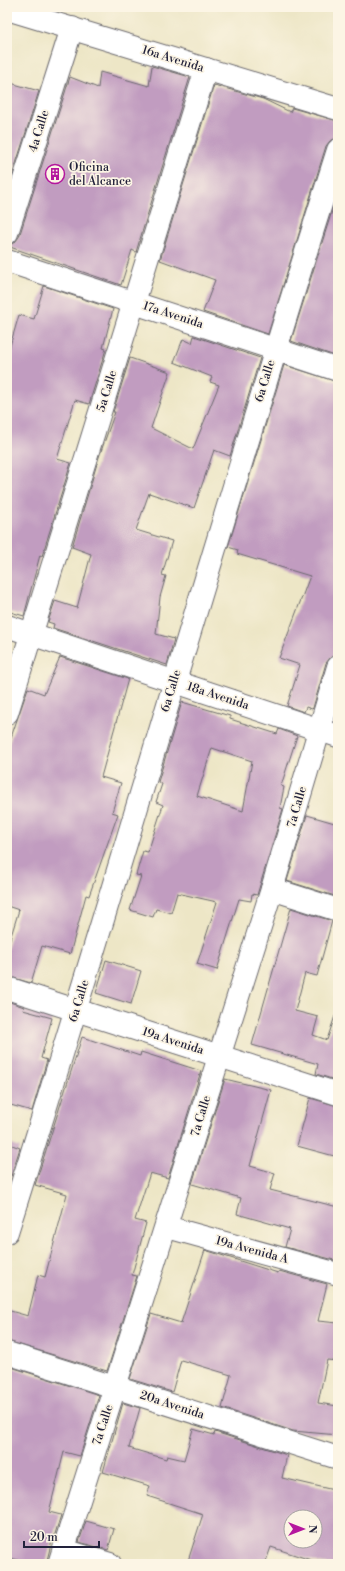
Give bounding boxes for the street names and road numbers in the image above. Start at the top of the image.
street label: 16a Avenida [140,42,207,76]
street label: 4a Calle [26,108,52,154]
street label: 17a Avenida [141,298,206,332]
street label: 6a Calle [251,358,279,404]
street label: 5a Calle [94,368,120,414]
street label: 6a Calle [157,668,185,714]
street label: 18a Avenida [185,679,252,713]
street label: 7a Calle [284,785,310,829]
street label: 6a Calle [65,978,93,1024]
street label: 19a Avenida [140,1024,207,1058]
street label: 7a Calle [188,1094,214,1138]
street label: 19a Avenida A [214,1233,291,1267]
street label: 20a Avenida [138,1388,207,1423]
street label: 7a Calle [89,1403,117,1447]

